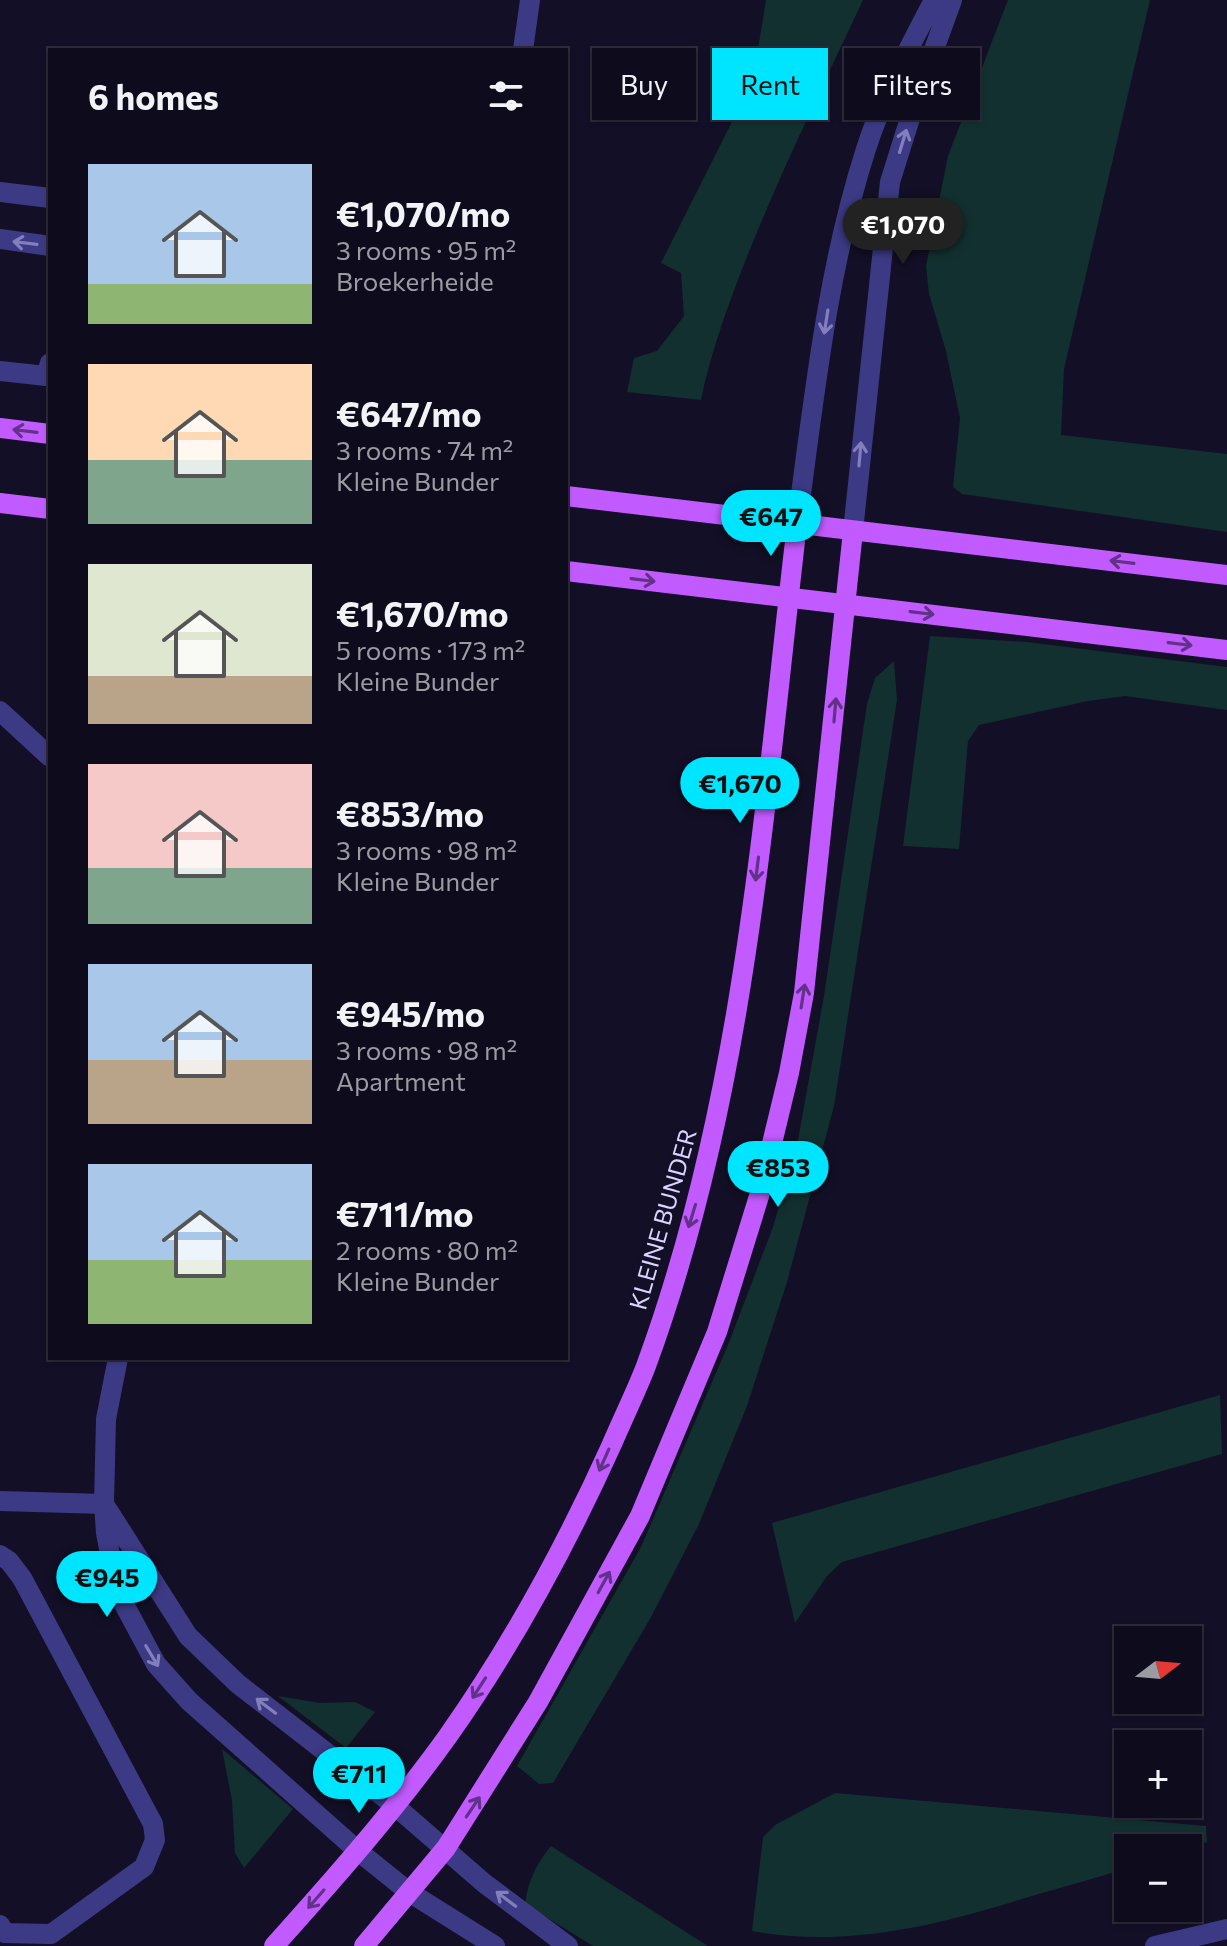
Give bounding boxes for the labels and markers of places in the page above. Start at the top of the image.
pin: €1,070 [838,198,968,266]
pin: €647 [724,490,818,558]
pin: €1,670 [675,757,805,825]
pin: €853 [731,1141,825,1209]
pin: €945 [60,1551,154,1619]
pin: €711 [312,1747,406,1815]

